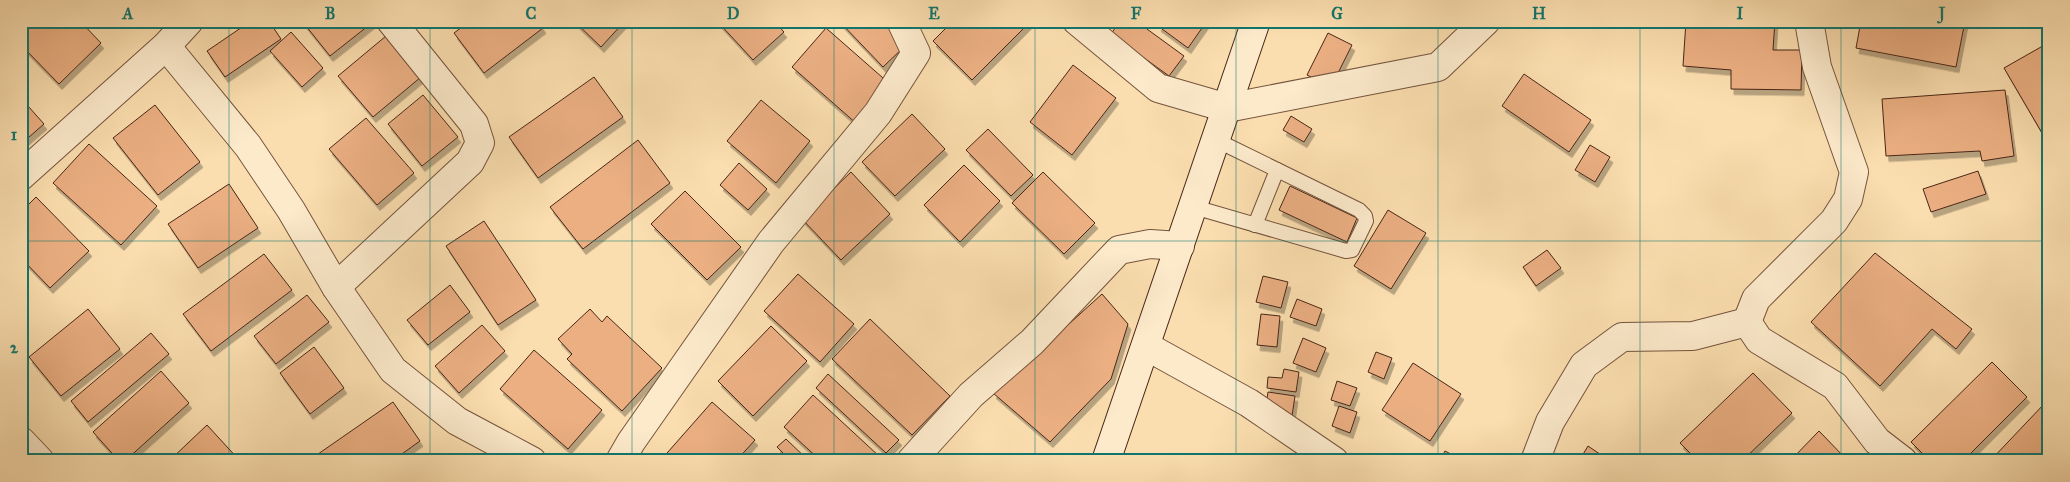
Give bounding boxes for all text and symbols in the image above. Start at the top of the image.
text: A [122,4,134,23]
text: B [325,4,335,23]
text: C [526,4,537,23]
text: D [727,4,740,23]
text: E [928,4,940,23]
text: F [1131,4,1142,23]
text: G [1331,4,1343,23]
text: H [1532,4,1546,23]
text: I [1737,4,1744,23]
text: J [1937,4,1946,24]
text: 1 [11,125,18,144]
text: 2 [10,338,19,357]

